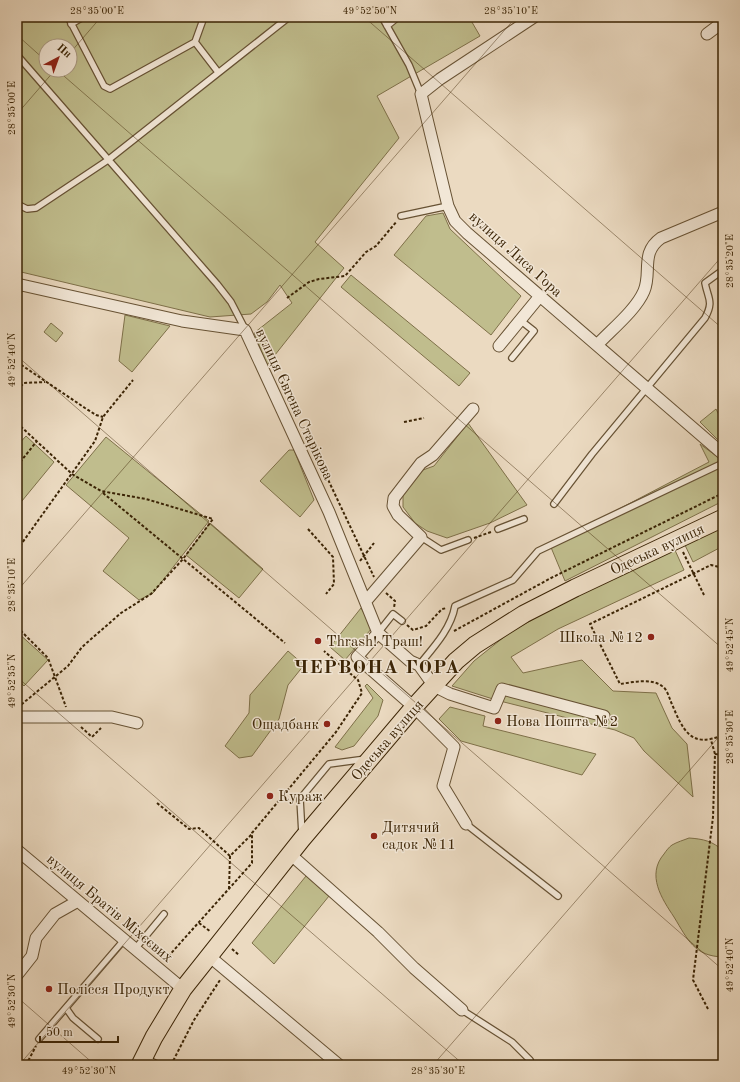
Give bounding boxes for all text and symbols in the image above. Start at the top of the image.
text: 28°35'00"E [70,6,124,16]
text: 49°52'50"N [343,6,398,16]
text: 28°35'10"E [484,6,538,16]
north arrow [38,38,78,78]
text: Пн [54,42,73,61]
text: 28°35'00"E [7,81,17,135]
street label: вулиця Лиса Гора [466,210,565,301]
text: 28°35'20"E [725,234,735,288]
street label: вулиця Євгена Старікова [252,327,336,483]
text: 49°52'40"N [7,332,17,387]
street label: Одеська вулиця [608,522,707,579]
text: 28°35'10"E [7,558,17,612]
text: 49°52'45"N [725,617,735,672]
place label: Школа №12 [559,631,643,646]
marker: Школа №12 [646,632,656,642]
place label: Thrash! Траш! [326,635,423,650]
marker: Thrash! Траш! [313,636,323,646]
text: 49°52'35"N [7,653,17,708]
district label: ЧЕРВОНА ГОРА [294,659,460,678]
street label: Одеська вулиця [349,698,427,784]
text: 28°35'30"E [725,710,735,764]
place label: Нова Пошта №2 [506,715,618,730]
marker: Нова Пошта №2 [493,716,503,726]
place label: Ощадбанк [252,718,319,733]
marker: Ощадбанк [322,719,332,729]
place label: Кураж [278,790,323,805]
marker: Кураж [265,791,275,801]
place label: Дитячий садок №11 [382,821,456,853]
marker: Дитячий садок №11 [369,831,379,841]
street label: вулиця Братів Міхєєвих [43,852,175,966]
text: 49°52'40"N [725,937,735,992]
text: 49°52'30"N [7,973,17,1028]
place label: Полісся Продукт [57,983,169,998]
marker: Полісся Продукт [44,984,54,994]
scale bar [40,1018,118,1044]
text: 50 m [46,1026,73,1039]
text: 49°52'30"N [62,1066,117,1076]
text: 28°35'30"E [411,1066,465,1076]

